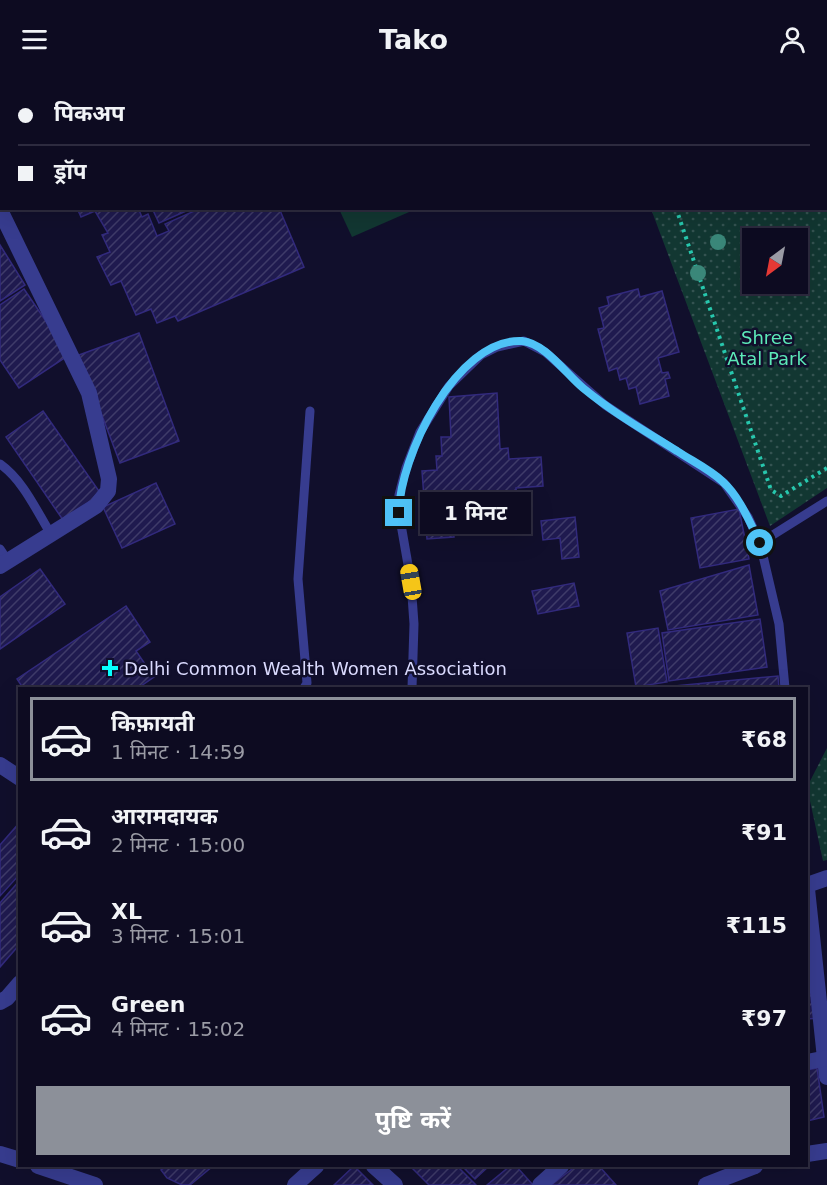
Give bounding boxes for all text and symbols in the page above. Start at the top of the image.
icon: menu [18,23,51,56]
icon: person [776,23,809,56]
text: Tako [379,24,448,55]
text: पिकअप [54,101,125,126]
text: ड्रॉप [54,159,87,184]
north arrow [742,228,808,294]
map controls [742,228,808,294]
park label: Shree Atal Park [727,327,807,369]
callout: 1 मिनट [420,492,531,534]
route end [385,499,412,526]
text: 1 मिनट [444,501,507,525]
route start [746,529,773,556]
car [399,563,423,601]
place label: Delhi Common Wealth Women Association [124,658,507,679]
marker: Delhi Common Wealth Women Association [101,659,119,677]
text: किफ़ायती [111,711,195,736]
icon: car [39,712,93,766]
text: ₹68 [741,727,787,752]
text: 1 मिनट · 14:59 [111,740,245,764]
text: आरामदायक [111,804,218,829]
icon: car [39,805,93,859]
text: ₹91 [741,820,787,845]
text: 2 मिनट · 15:00 [111,833,245,857]
icon: car [39,898,93,952]
text: XL [111,899,142,924]
text: ₹115 [726,913,787,938]
text: 3 मिनट · 15:01 [111,924,245,948]
icon: car [39,991,93,1045]
text: Green [111,992,185,1017]
text: ₹97 [741,1006,787,1031]
text: 4 मिनट · 15:02 [111,1017,245,1041]
button: पुष्टि करें [36,1086,790,1155]

